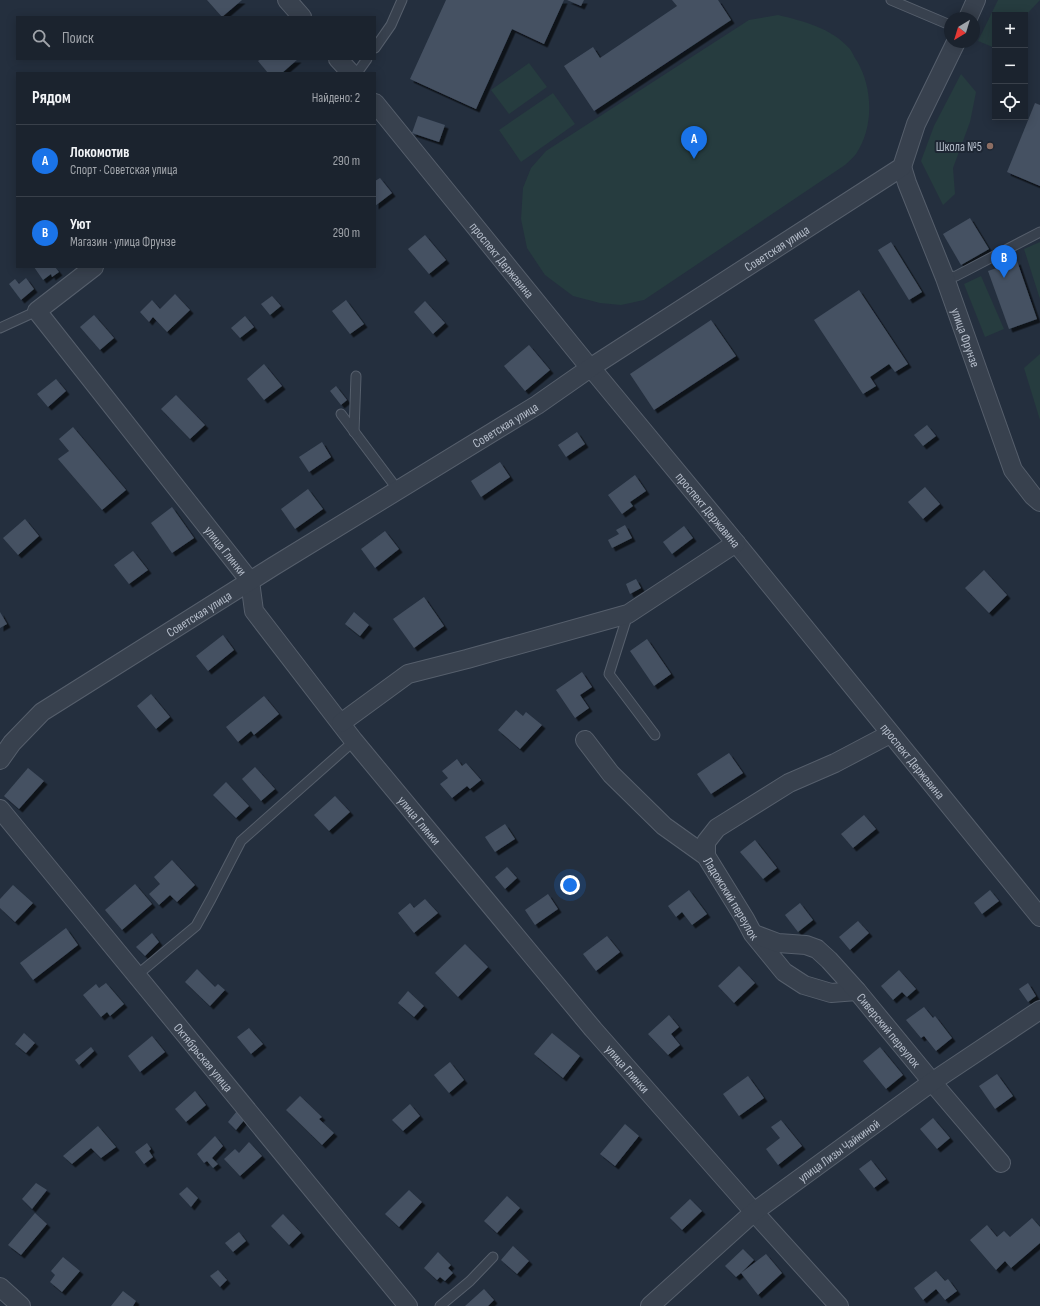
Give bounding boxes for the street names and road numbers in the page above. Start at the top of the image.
street label: проспект Державина [466,219,537,302]
street label: Советская улица [742,222,813,275]
street label: улица Фрунзе [947,306,983,370]
street label: Советская улица [470,399,541,452]
street label: проспект Державина [672,469,744,551]
street label: улица Глинки [201,523,250,579]
street label: Советская улица [164,588,235,641]
street label: проспект Державина [877,720,948,803]
street label: улица Глинки [394,793,444,849]
street label: Ладожский переулок [700,854,762,944]
street label: Сиверский переулок [853,990,924,1071]
street label: Октябрьская улица [170,1020,236,1095]
street label: улица Глинки [601,1042,653,1097]
street label: улица Лизы Чайкиной [795,1116,883,1186]

